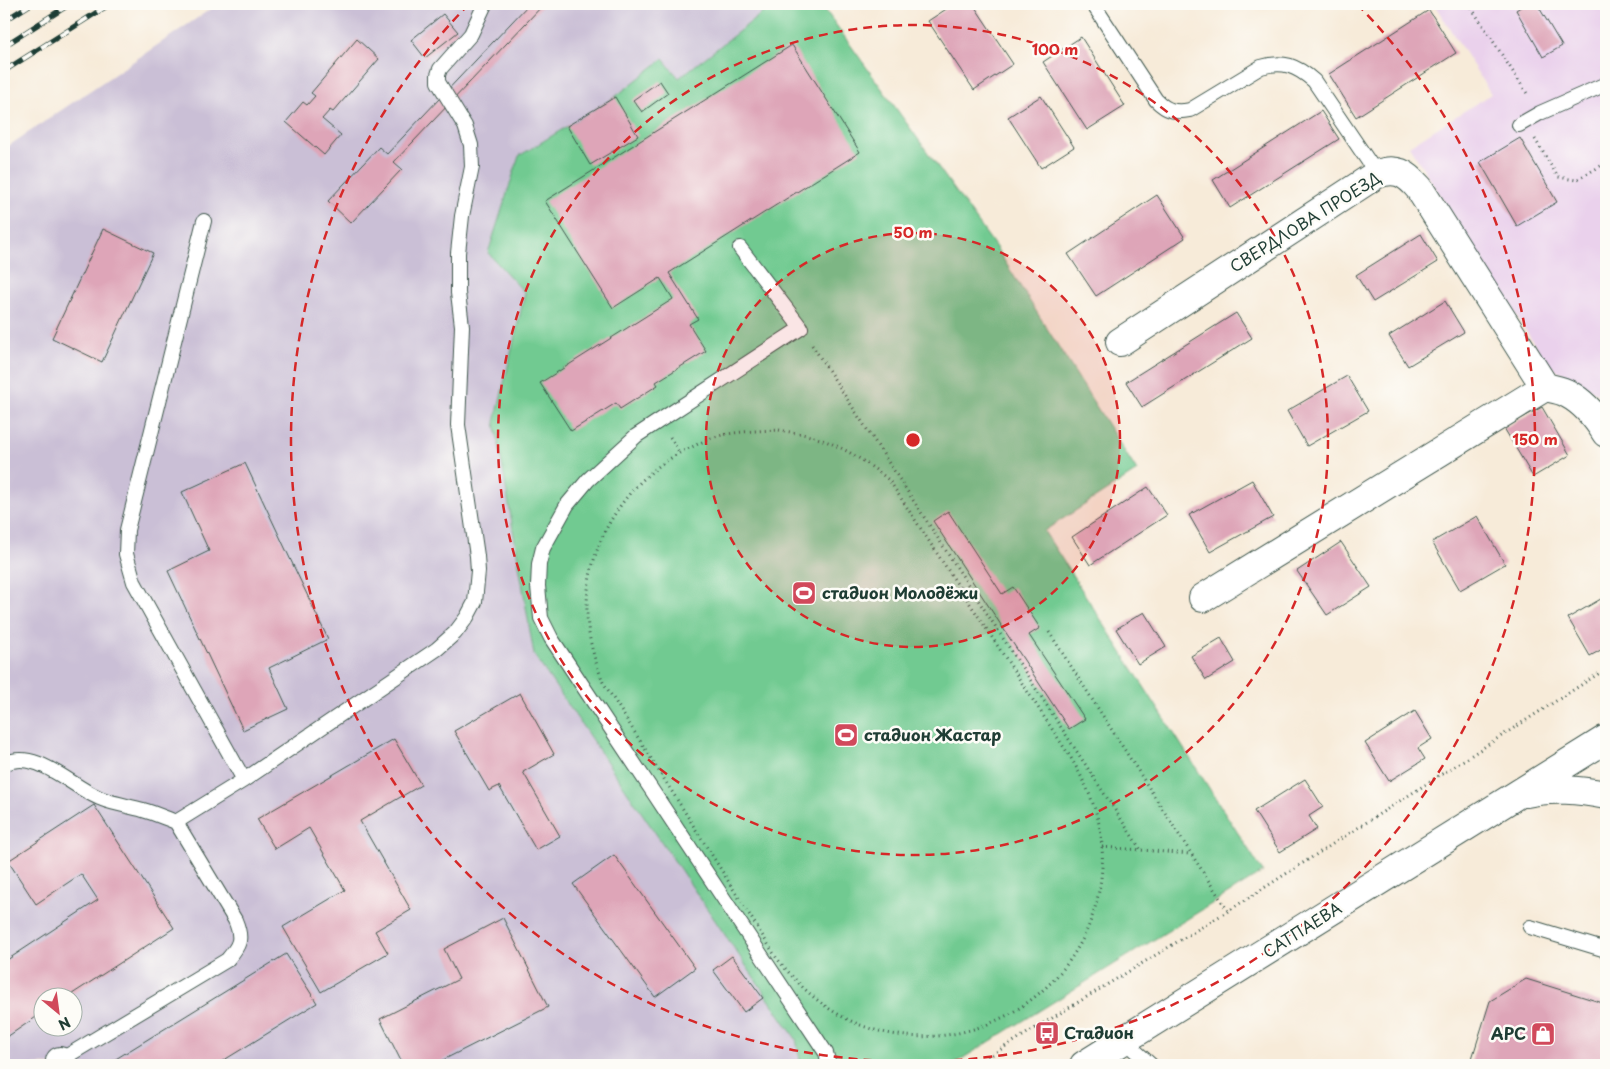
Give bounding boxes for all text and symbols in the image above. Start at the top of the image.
text: 100 m [1032,37,1078,60]
street label: СВЕРДЛОВА ПРОЕЗД [1224,165,1385,277]
text: 50 m [894,220,932,243]
text: 150 m [1512,427,1558,450]
centre of rings [904,431,922,449]
sports icon: стадион Молодёжи [791,580,817,606]
place label: стадион Молодёжи [822,580,978,604]
sports icon: стадион Жастар [833,722,859,748]
place label: стадион Жастар [864,722,1001,746]
street label: САТПАЕВА [1257,895,1346,963]
north arrow [32,986,82,1036]
text: N [55,1012,74,1036]
bus stop icon: Стадион [1034,1020,1060,1046]
place label: Стадион [1064,1020,1134,1044]
place label: АРС [1491,1021,1526,1045]
shop icon: АРС [1530,1021,1556,1047]

